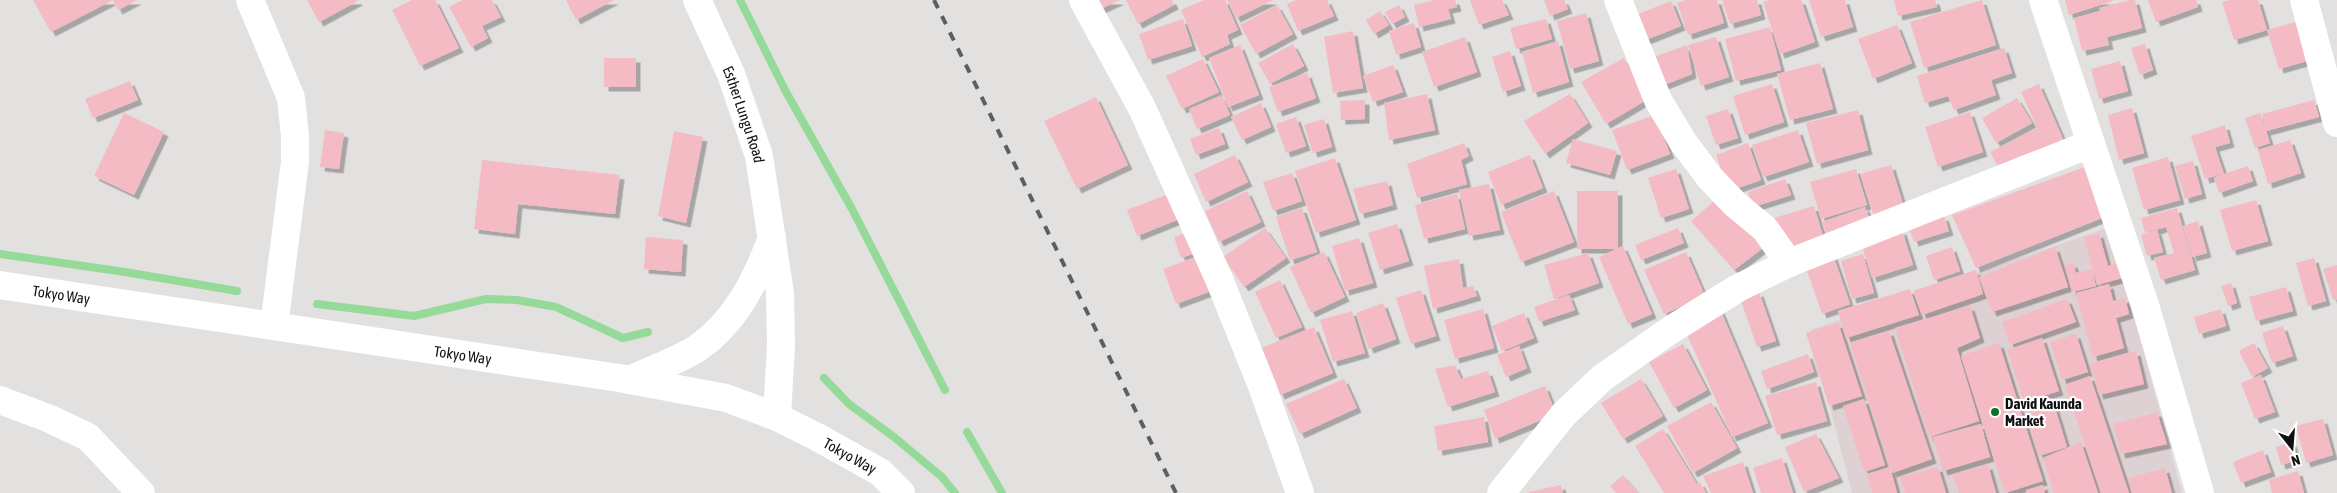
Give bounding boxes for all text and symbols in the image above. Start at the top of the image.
street label: Esther Lungu Road [720,63,768,164]
street label: Tokyo Way [31,281,91,307]
street label: Tokyo Way [433,342,493,367]
place label: David Kaunda Market [2005,395,2082,429]
marker: David Kaunda Market [1989,406,2001,418]
north arrow [2267,423,2317,473]
street label: Tokyo Way [821,434,880,477]
text: N [2290,452,2302,469]

